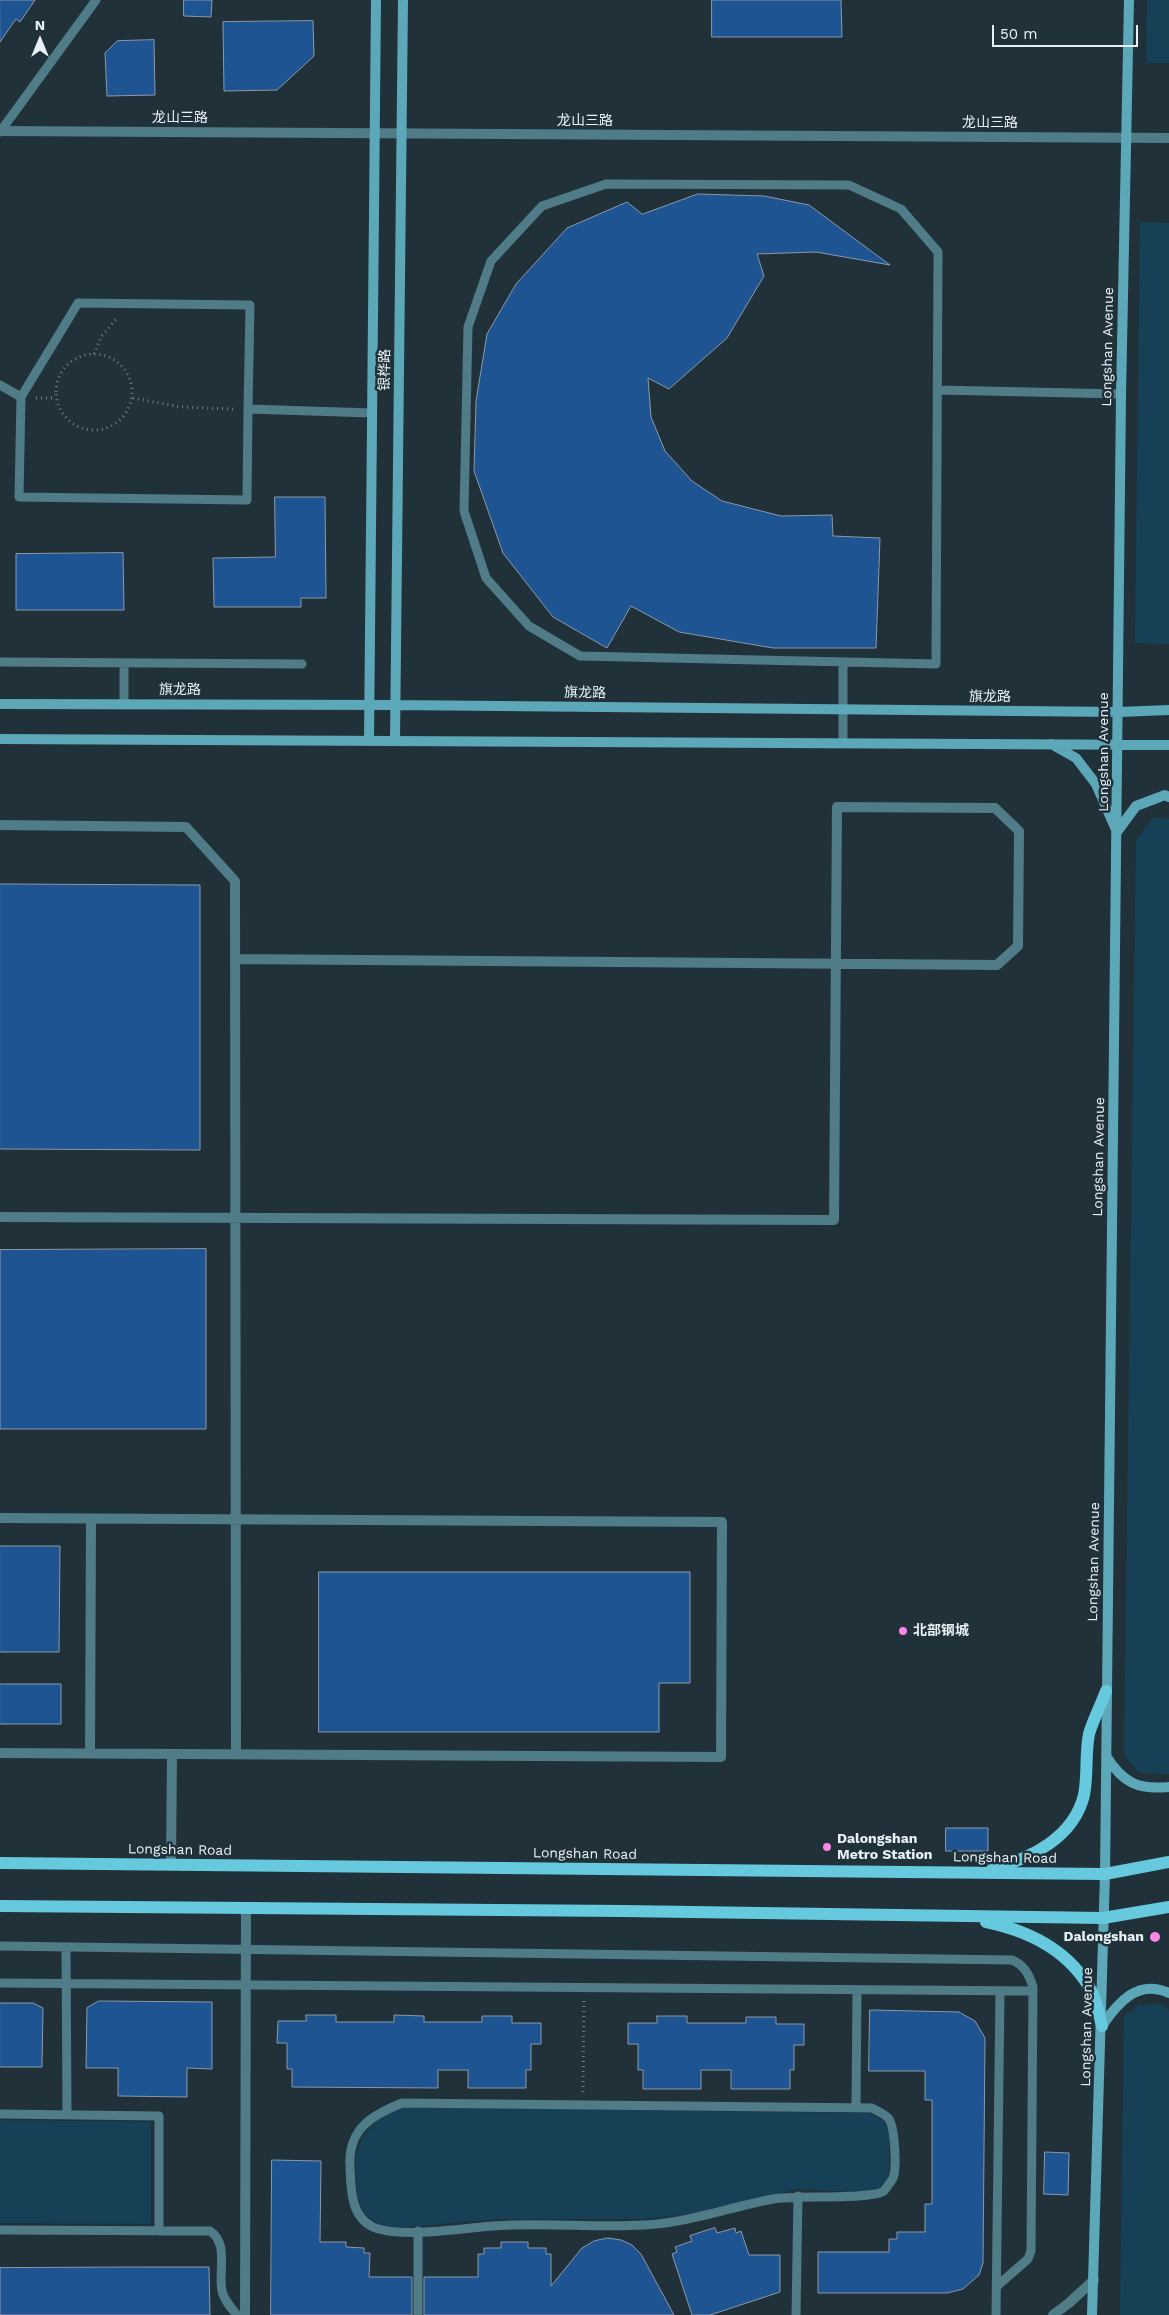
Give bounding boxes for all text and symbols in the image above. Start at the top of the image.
north arrow [15,15,65,65]
scale bar [994,15,1140,47]
text: N [35,17,45,33]
text: 50 m [1000,25,1037,43]
street label: 龙山三路 [152,110,208,126]
street label: 龙山三路 [557,113,613,129]
street label: 龙山三路 [962,115,1018,131]
street label: Longshan Avenue [1099,287,1117,407]
street label: 银桦路 [376,349,394,391]
street label: 旗龙路 [159,682,201,698]
street label: 旗龙路 [564,684,606,702]
street label: 旗龙路 [969,689,1011,705]
street label: Longshan Avenue [1096,692,1112,812]
street label: Longshan Avenue [1090,1097,1108,1217]
street label: Longshan Avenue [1085,1502,1103,1622]
place label: 北部钢城 [913,1623,969,1639]
marker: 北部钢城 [897,1625,909,1637]
place label: Dalongshan Metro Station [837,1831,933,1864]
street label: Longshan Road [128,1841,232,1859]
marker: Dalongshan Metro Station [821,1841,833,1853]
street label: Longshan Road [533,1845,637,1863]
street label: Longshan Road [953,1849,1057,1867]
place label: Dalongshan [1064,1929,1144,1945]
marker: Dalongshan [1148,1930,1162,1944]
street label: Longshan Avenue [1078,1967,1096,2087]

